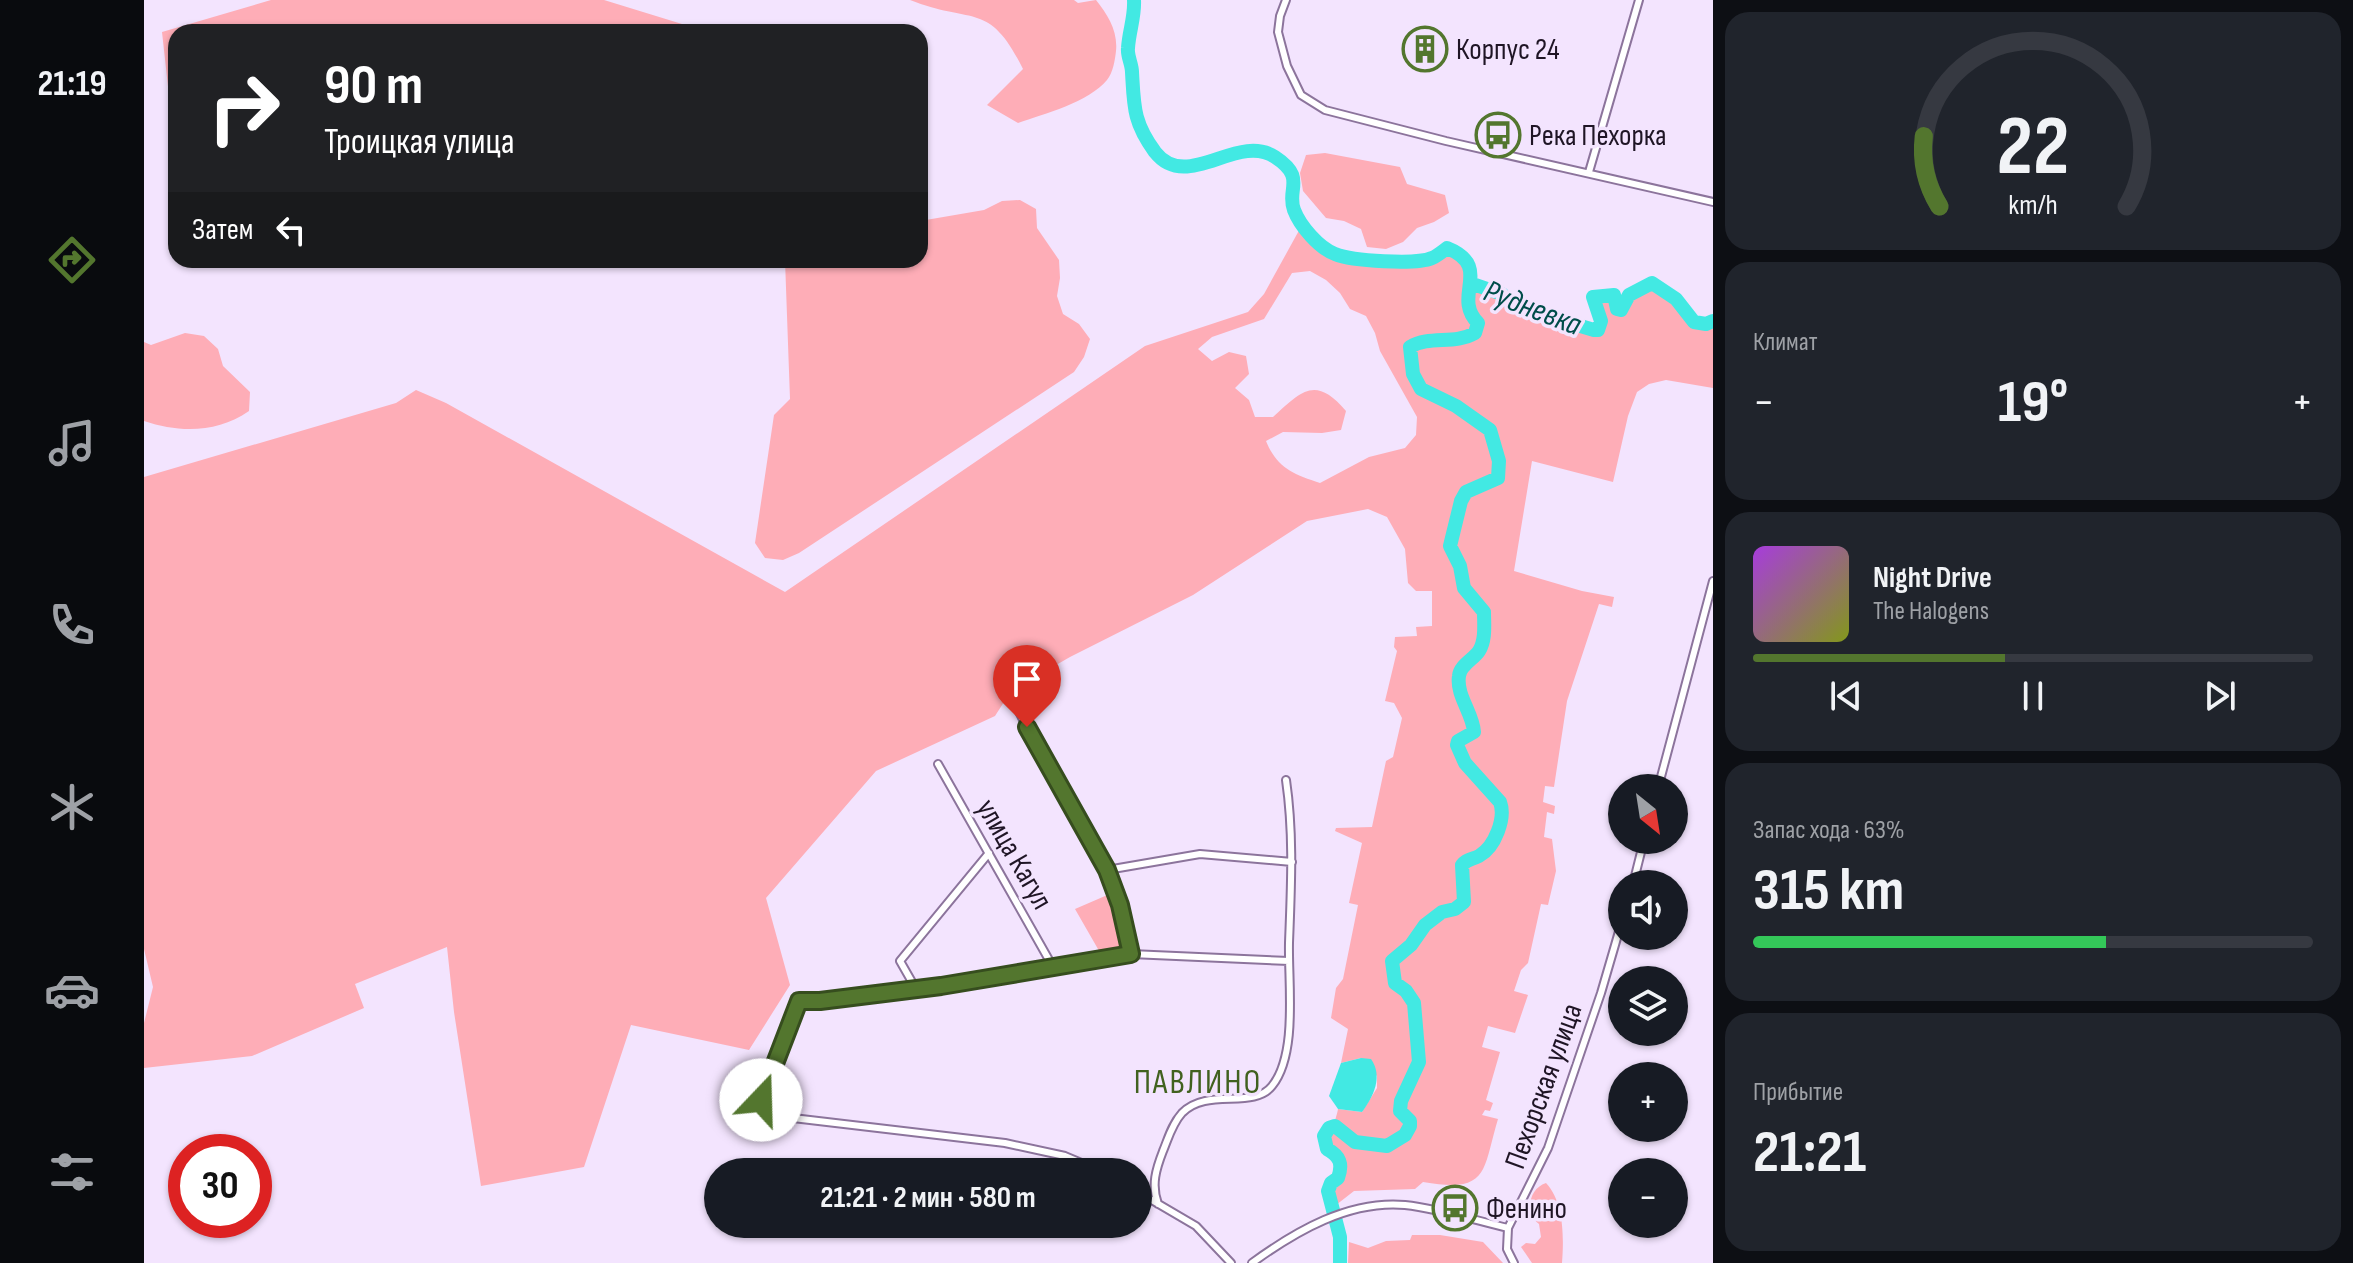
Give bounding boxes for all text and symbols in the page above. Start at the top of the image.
building icon: Корпус 24 [1401,25,1449,73]
place label: Корпус 24 [1456,32,1559,68]
text: 90 m [324,53,423,120]
icon: right [192,56,296,160]
text: 21:19 [37,63,107,106]
text: 22 [1997,98,2069,198]
bus stop icon: Река Пехорка [1474,111,1522,159]
place label: Река Пехорка [1529,118,1667,154]
text: Троицкая улица [324,121,515,164]
text: km/h [2008,188,2058,223]
icon: left [269,208,313,252]
text: Затем [192,212,253,248]
icon: directions [44,232,100,288]
water label: Рудневка [1478,272,1587,345]
text: Климат [1753,327,1817,358]
text: 19° [1998,367,2068,439]
text: − [1753,376,1775,429]
text: + [2291,376,2313,429]
icon: music [44,415,100,471]
text: Night Drive [1873,560,1992,596]
text: The Halogens [1873,596,1989,627]
icon: phone [44,597,100,653]
pin [993,645,1061,727]
icon: arrive [1005,657,1049,701]
icon: previous [1824,674,1868,718]
icon: pause [2011,674,2055,718]
icon: next [2198,674,2242,718]
north arrow [1608,774,1688,854]
map controls [1608,774,1688,1238]
icon: climate [44,779,100,835]
street label: улица Кагул [968,793,1060,916]
text: Запас хода · 63% [1753,815,1905,846]
text: 315 km [1753,855,1904,927]
button: sound [1608,870,1688,950]
icon: car [44,962,100,1018]
button: layers [1608,966,1688,1046]
street label: Пехорская улица [1497,999,1590,1174]
position arrow [719,1058,803,1142]
district label: ПАВЛИНО [1134,1062,1262,1103]
button: + [1608,1062,1688,1142]
text: Прибытие [1753,1077,1843,1108]
text: 21:21 [1753,1117,1866,1189]
speed limit sign: 30 [168,1134,272,1238]
icon: filters [44,1144,100,1200]
button: − [1608,1158,1688,1238]
text: 21:21 · 2 мин · 580 m [820,1180,1036,1216]
bus stop icon: Фенино [1431,1184,1479,1232]
place label: Фенино [1486,1191,1567,1227]

